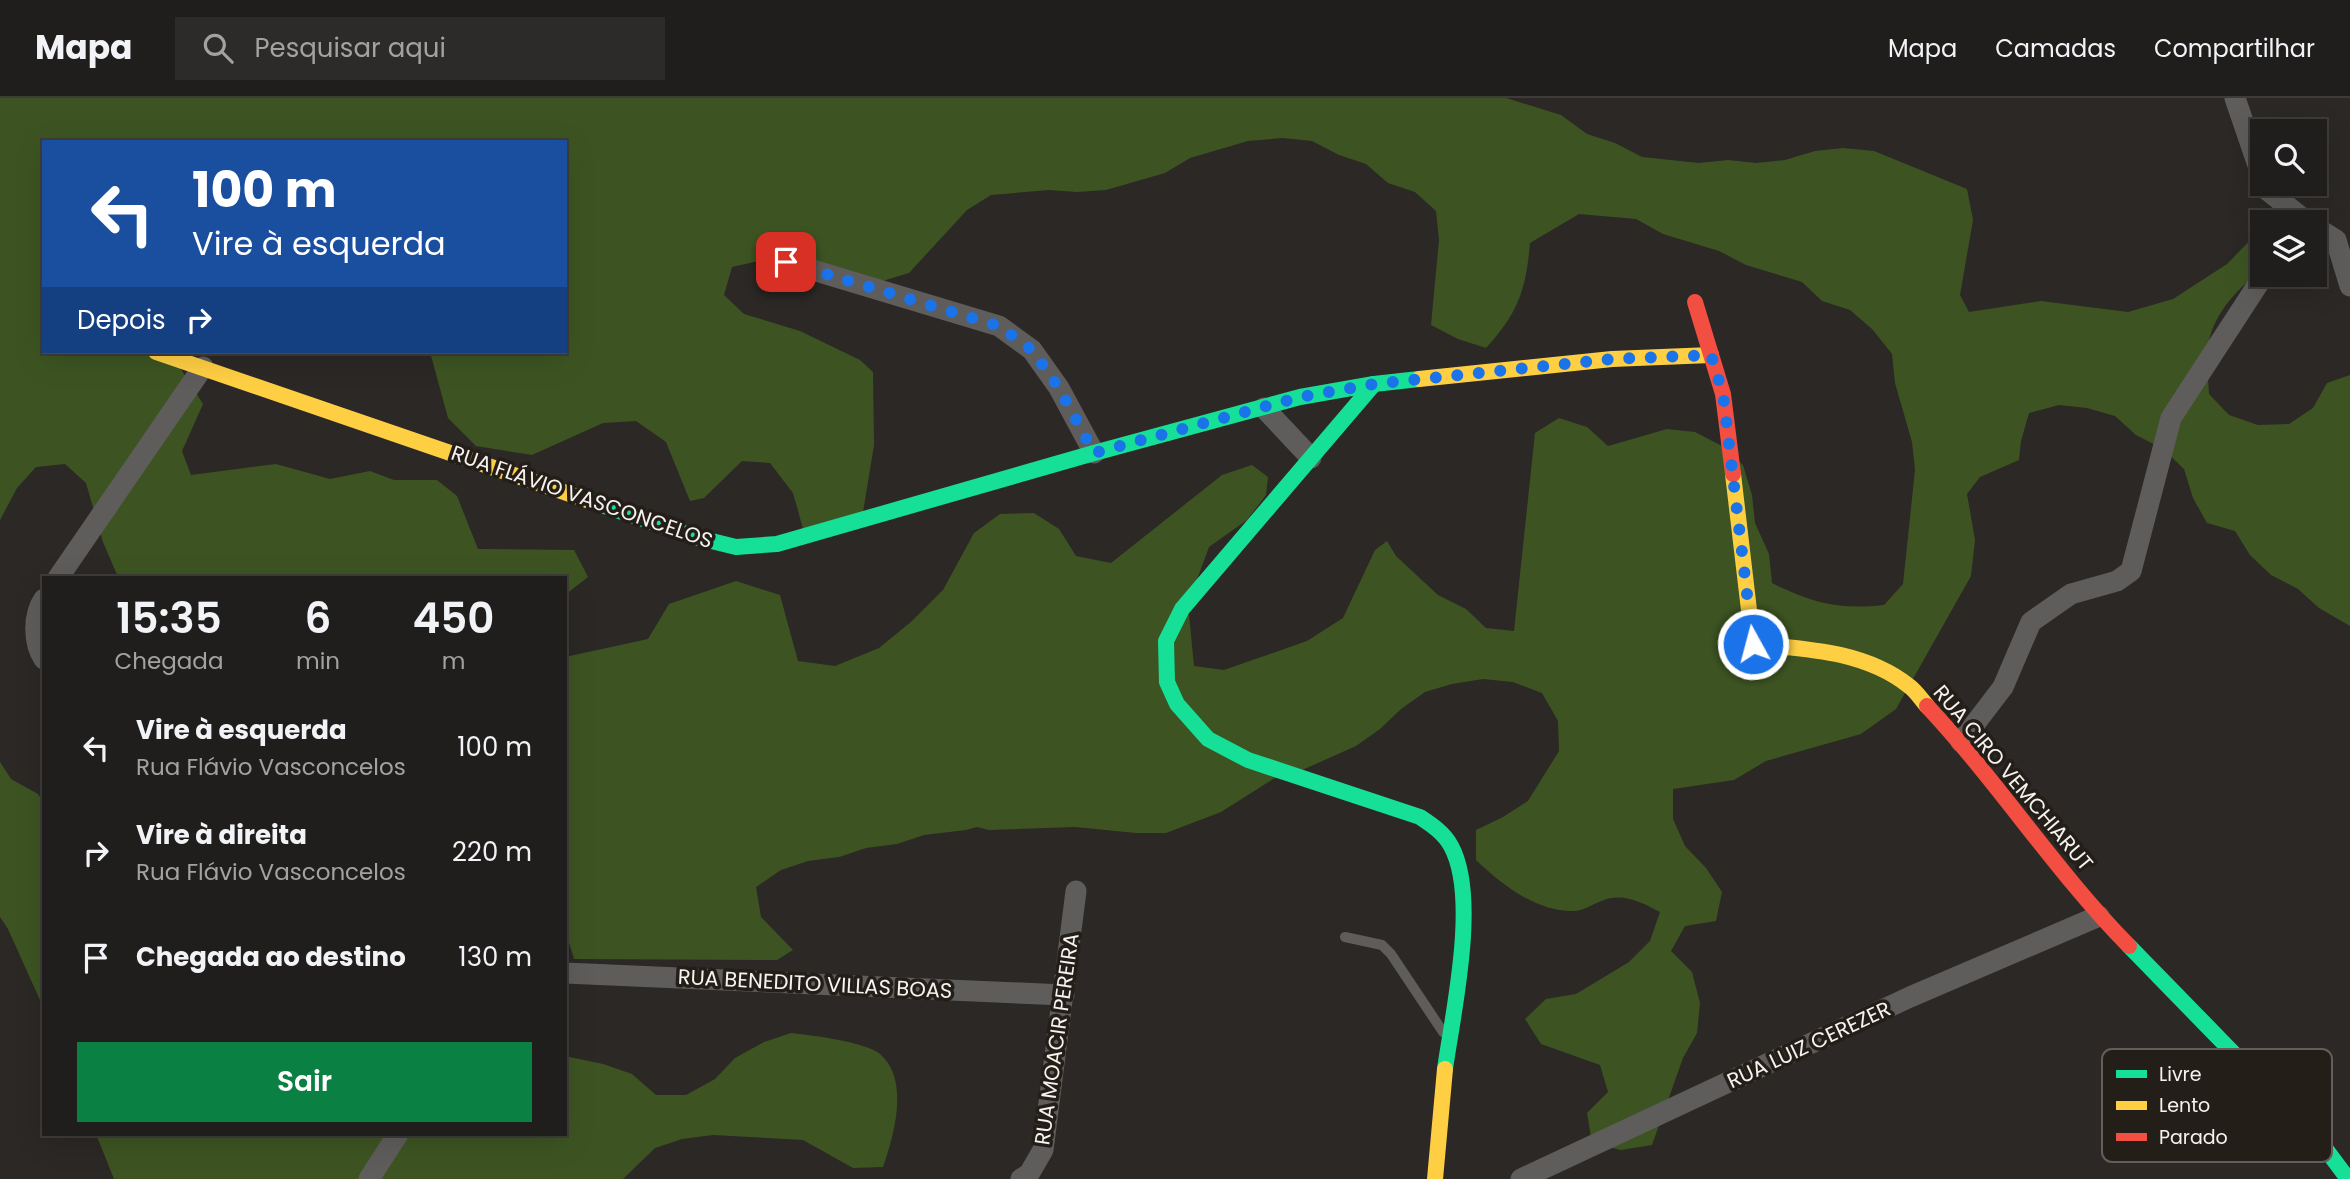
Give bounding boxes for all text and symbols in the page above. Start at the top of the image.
search box [175,17,665,80]
text: Mapa [35,24,133,71]
icon: search [199,29,237,67]
text: Pesquisar aqui [255,30,446,66]
text: Mapa [1888,32,1957,65]
text: Camadas [1995,32,2116,65]
text: Compartilhar [2154,32,2315,65]
map controls [2250,119,2327,287]
button: search [2250,119,2327,196]
text: 100 m [192,156,337,224]
icon: left [77,168,168,259]
button: layers [2250,210,2327,287]
text: Vire à esquerda [192,221,446,266]
pin [756,232,816,292]
icon: arrive [767,243,805,281]
icon: right [180,301,218,339]
text: Depois [77,302,166,338]
street label: RUA FLÁVIO VASCONCELOS [447,438,717,555]
text: 15:35 [116,589,222,648]
text: 6 [305,589,331,648]
text: 450 [413,589,494,648]
position arrow [1716,607,1790,681]
text: Chegada [115,645,223,677]
text: min [296,645,340,677]
text: m [442,645,465,677]
street label: RUA CIRO VEMCHIARUT [1927,679,2100,877]
text: Vire à esquerda [136,712,347,748]
icon: left [77,729,115,767]
text: 100 m [457,729,532,765]
text: Rua Flávio Vasconcelos [136,751,406,783]
text: Vire à direita [136,817,307,853]
icon: right [77,834,115,872]
text: 220 m [452,834,532,870]
text: Rua Flávio Vasconcelos [136,856,406,888]
street label: RUA MOACIR PEREIRA [1027,931,1086,1147]
icon: arrive [77,939,115,977]
text: Chegada ao destino [136,939,406,975]
text: 130 m [458,939,532,975]
street label: RUA BENEDITO VILLAS BOAS [677,962,953,1005]
street label: RUA LUIZ CEREZER [1722,994,1895,1095]
button: Sair [77,1042,532,1122]
legend [2102,1049,2332,1162]
text: Livre [2159,1061,2201,1088]
text: Lento [2159,1092,2210,1119]
text: Parado [2159,1124,2228,1151]

